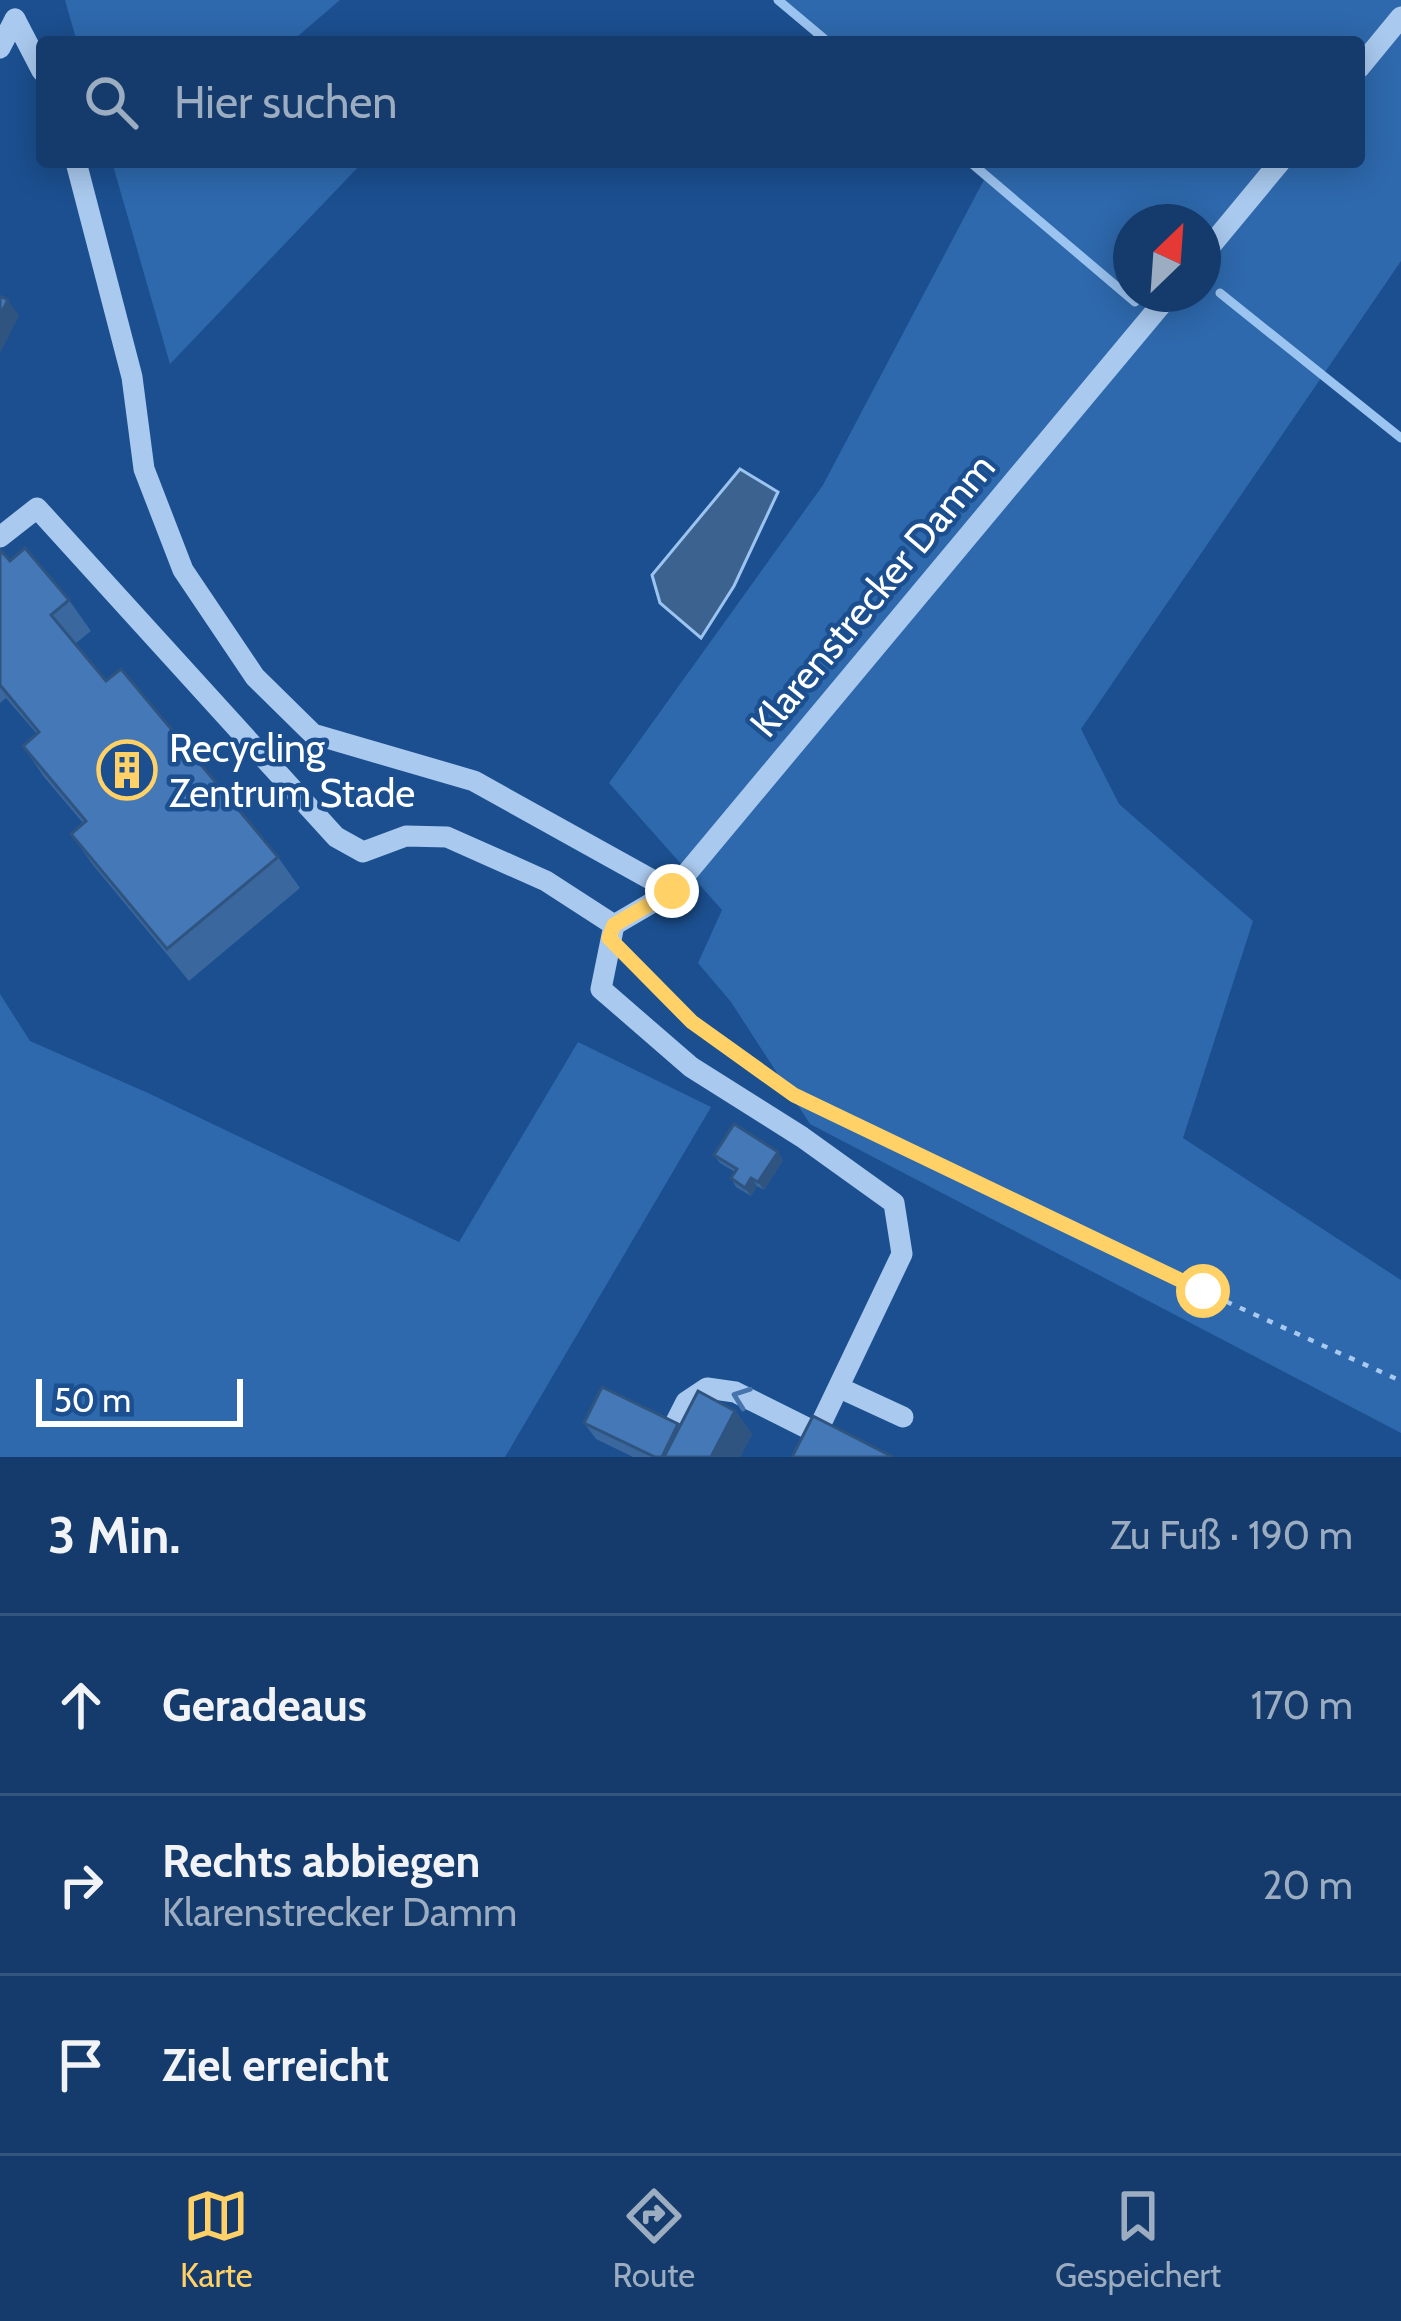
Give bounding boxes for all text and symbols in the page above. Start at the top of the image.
search box [36,36,1365,168]
icon: search [78,69,144,135]
text: Hier suchen [174,75,398,129]
north arrow [1113,204,1221,312]
street label: Klarenstrecker Damm [739,444,1005,746]
place label: Recycling Zentrum Stade [169,724,415,817]
building icon: Recycling Zentrum Stade [96,739,158,801]
route end [645,864,699,918]
route start [1176,1264,1230,1318]
scale bar [36,1373,243,1426]
text: 50 m [54,1380,131,1420]
one-way arrow [731,1387,752,1412]
text: 3 Min. [48,1504,181,1566]
text: Zu Fuß · 190 m [1110,1511,1353,1559]
icon: ahead [48,1672,114,1738]
text: Geradeaus [162,1678,367,1732]
text: 170 m [1251,1681,1353,1729]
text: Rechts abbiegen [162,1834,480,1888]
icon: right [48,1852,114,1918]
text: 20 m [1262,1861,1353,1909]
text: Klarenstrecker Damm [162,1888,517,1936]
icon: arrive [48,2032,114,2098]
text: Ziel erreicht [162,2038,389,2092]
tab: Karte [180,2183,253,2295]
tab: Route [613,2183,695,2295]
tab: Gespeichert [1055,2183,1221,2295]

